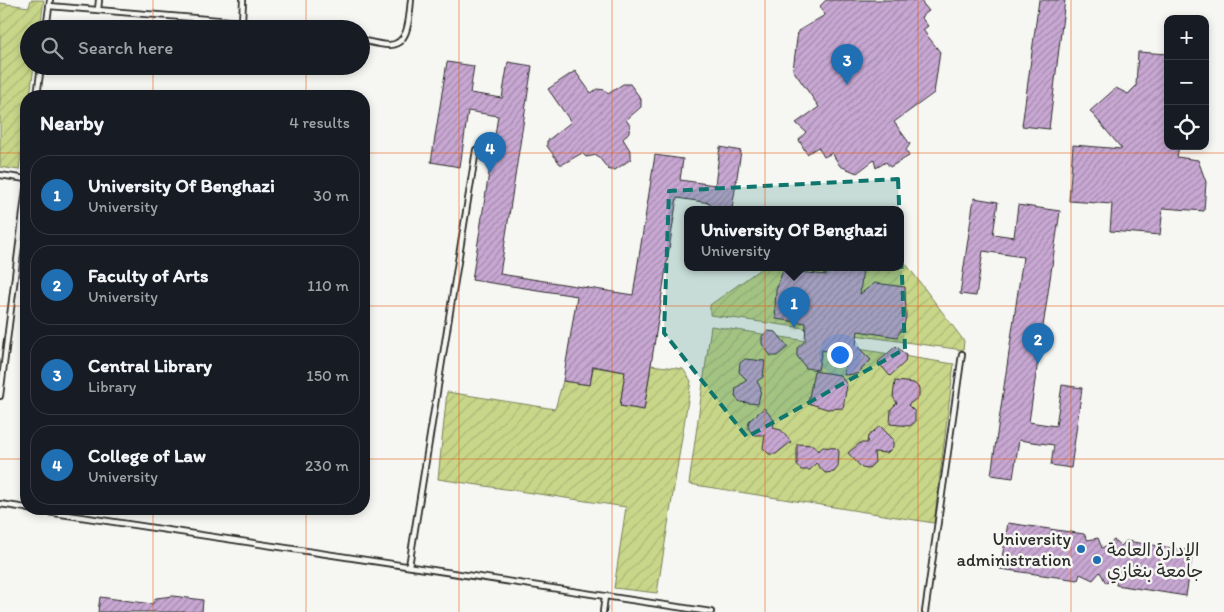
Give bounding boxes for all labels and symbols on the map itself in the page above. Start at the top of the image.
pin: 3 [831,44,863,85]
pin: 4 [474,132,506,173]
pin: 1 [778,287,810,328]
pin: 2 [1022,323,1054,364]
your location [827,342,853,368]
place label: University administration [957,528,1071,571]
place label: الإدارة العامة جامعة بنغازي [1107,539,1203,584]
marker: University administration [1075,543,1087,555]
marker: الإدارة العامة جامعة بنغازي [1091,554,1103,566]

